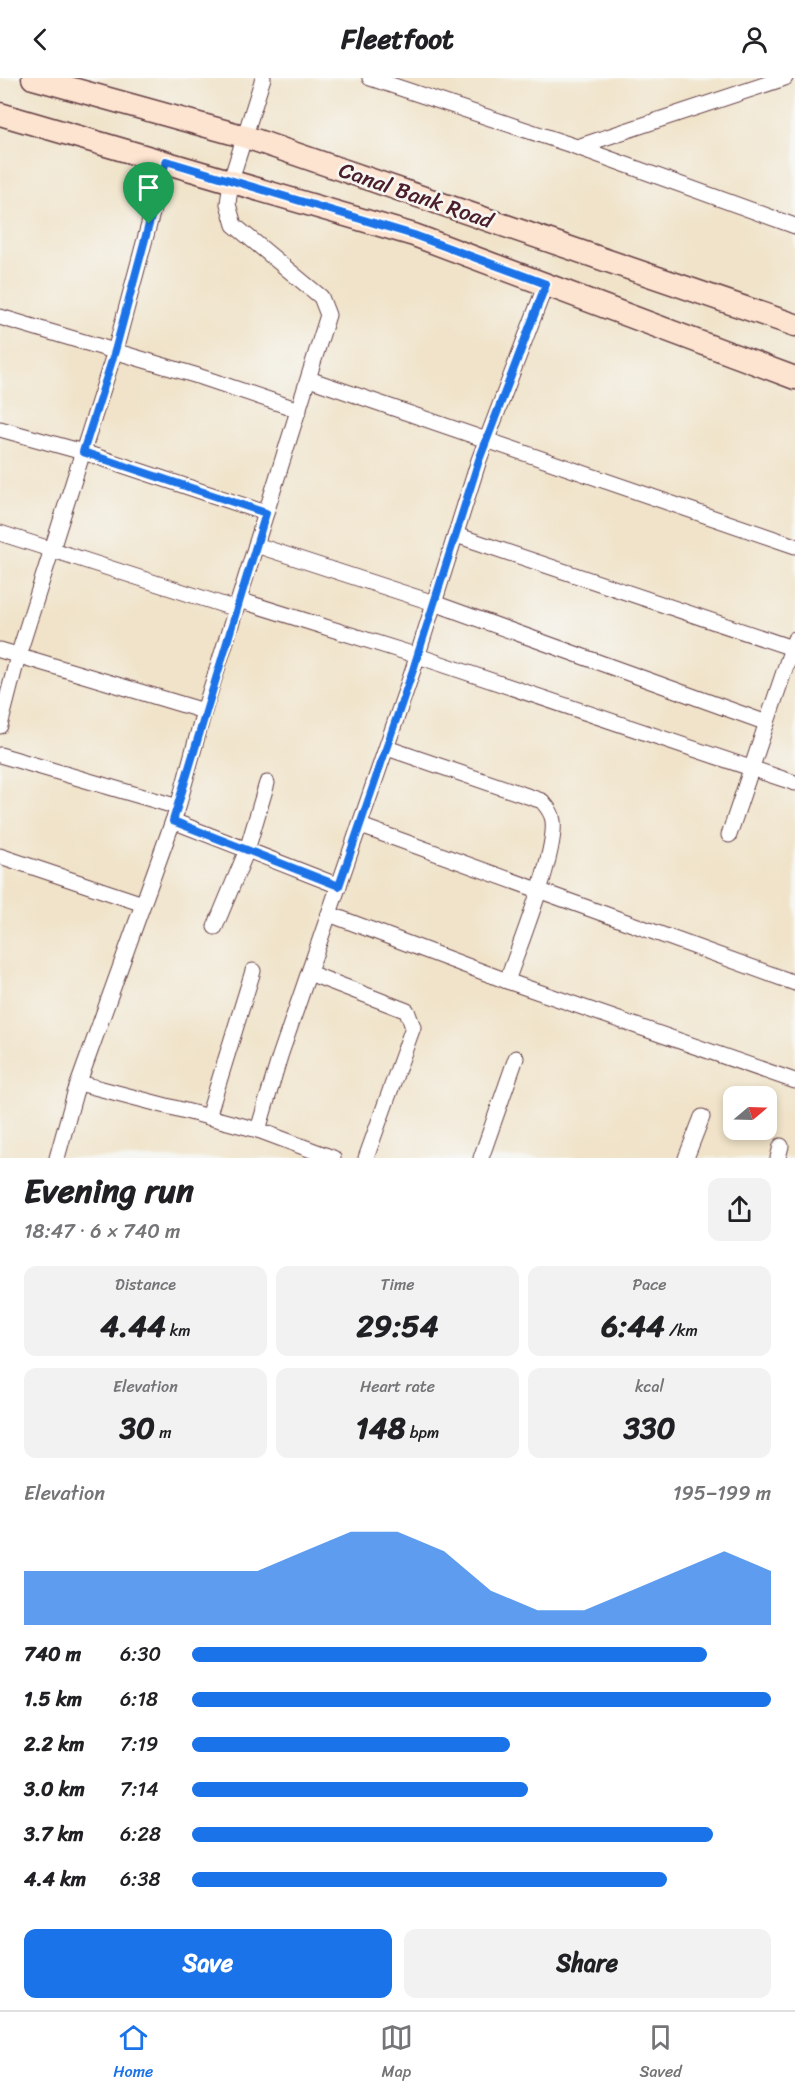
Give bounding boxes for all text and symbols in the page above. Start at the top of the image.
text: Fleetfoot [341,15,454,63]
icon: back [24,23,57,56]
icon: person [738,23,771,56]
street label: Canal Bank Road [333,150,500,240]
pin [123,162,174,224]
icon: arrive [132,171,165,204]
north arrow [723,1086,777,1140]
map controls [723,1086,777,1140]
text: Evening run [24,1162,194,1220]
button: share [708,1178,771,1241]
text: 18:47 · 6 × 740 m [24,1214,180,1249]
text: Distance [115,1270,176,1299]
text: Time [381,1270,414,1299]
text: Pace [633,1270,666,1299]
text: 4.44 [100,1299,166,1353]
text: 29:54 [357,1299,438,1353]
text: 6:44 [601,1299,665,1353]
text: km [166,1316,191,1345]
text: /km [665,1316,698,1345]
text: Elevation [113,1372,178,1401]
text: Heart rate [360,1372,435,1401]
text: kcal [635,1372,664,1401]
text: 30 [120,1401,155,1455]
text: 148 [356,1401,406,1455]
text: 330 [624,1401,675,1455]
text: m [155,1418,171,1447]
text: bpm [406,1418,439,1447]
text: Elevation [24,1476,105,1511]
text: 195–199 m [673,1476,771,1511]
text: 740 m [24,1637,81,1672]
text: 6:30 [120,1637,161,1672]
text: 1.5 km [24,1682,82,1717]
text: 6:18 [120,1682,158,1717]
text: 2.2 km [24,1727,84,1762]
text: 7:19 [120,1727,158,1762]
text: 3.0 km [24,1772,85,1807]
text: 7:14 [120,1772,159,1807]
text: 3.7 km [24,1817,84,1852]
text: 6:28 [120,1817,161,1852]
text: 4.4 km [24,1862,86,1897]
text: 6:38 [120,1862,160,1897]
button: Save [24,1929,392,1998]
button: Share [404,1929,771,1998]
tab: Home [113,2021,153,2086]
tab: Map [380,2021,413,2086]
tab: Saved [639,2021,682,2086]

